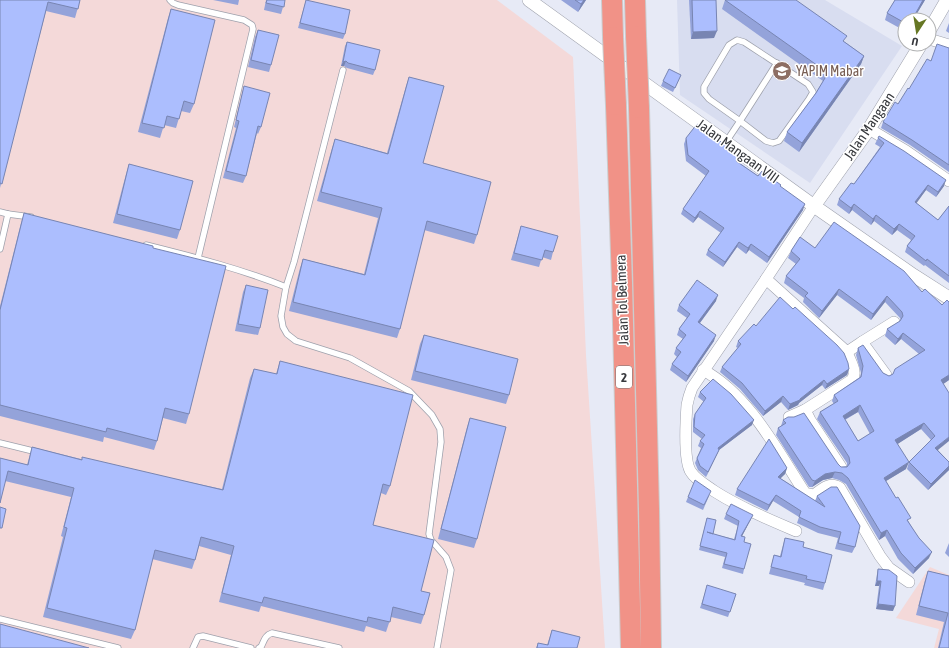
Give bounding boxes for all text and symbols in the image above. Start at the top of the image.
north arrow [897,12,937,52]
text: U [910,35,919,48]
school or university icon: YAPIM Mabar [771,60,793,82]
place label: YAPIM Mabar [796,63,864,79]
street label: Jalan Mangaan [841,89,897,163]
street label: Jalan Mangaan VIII [694,116,782,186]
street label: Jalan Tol Belmera [612,254,632,346]
road number: 2 [616,366,632,388]

